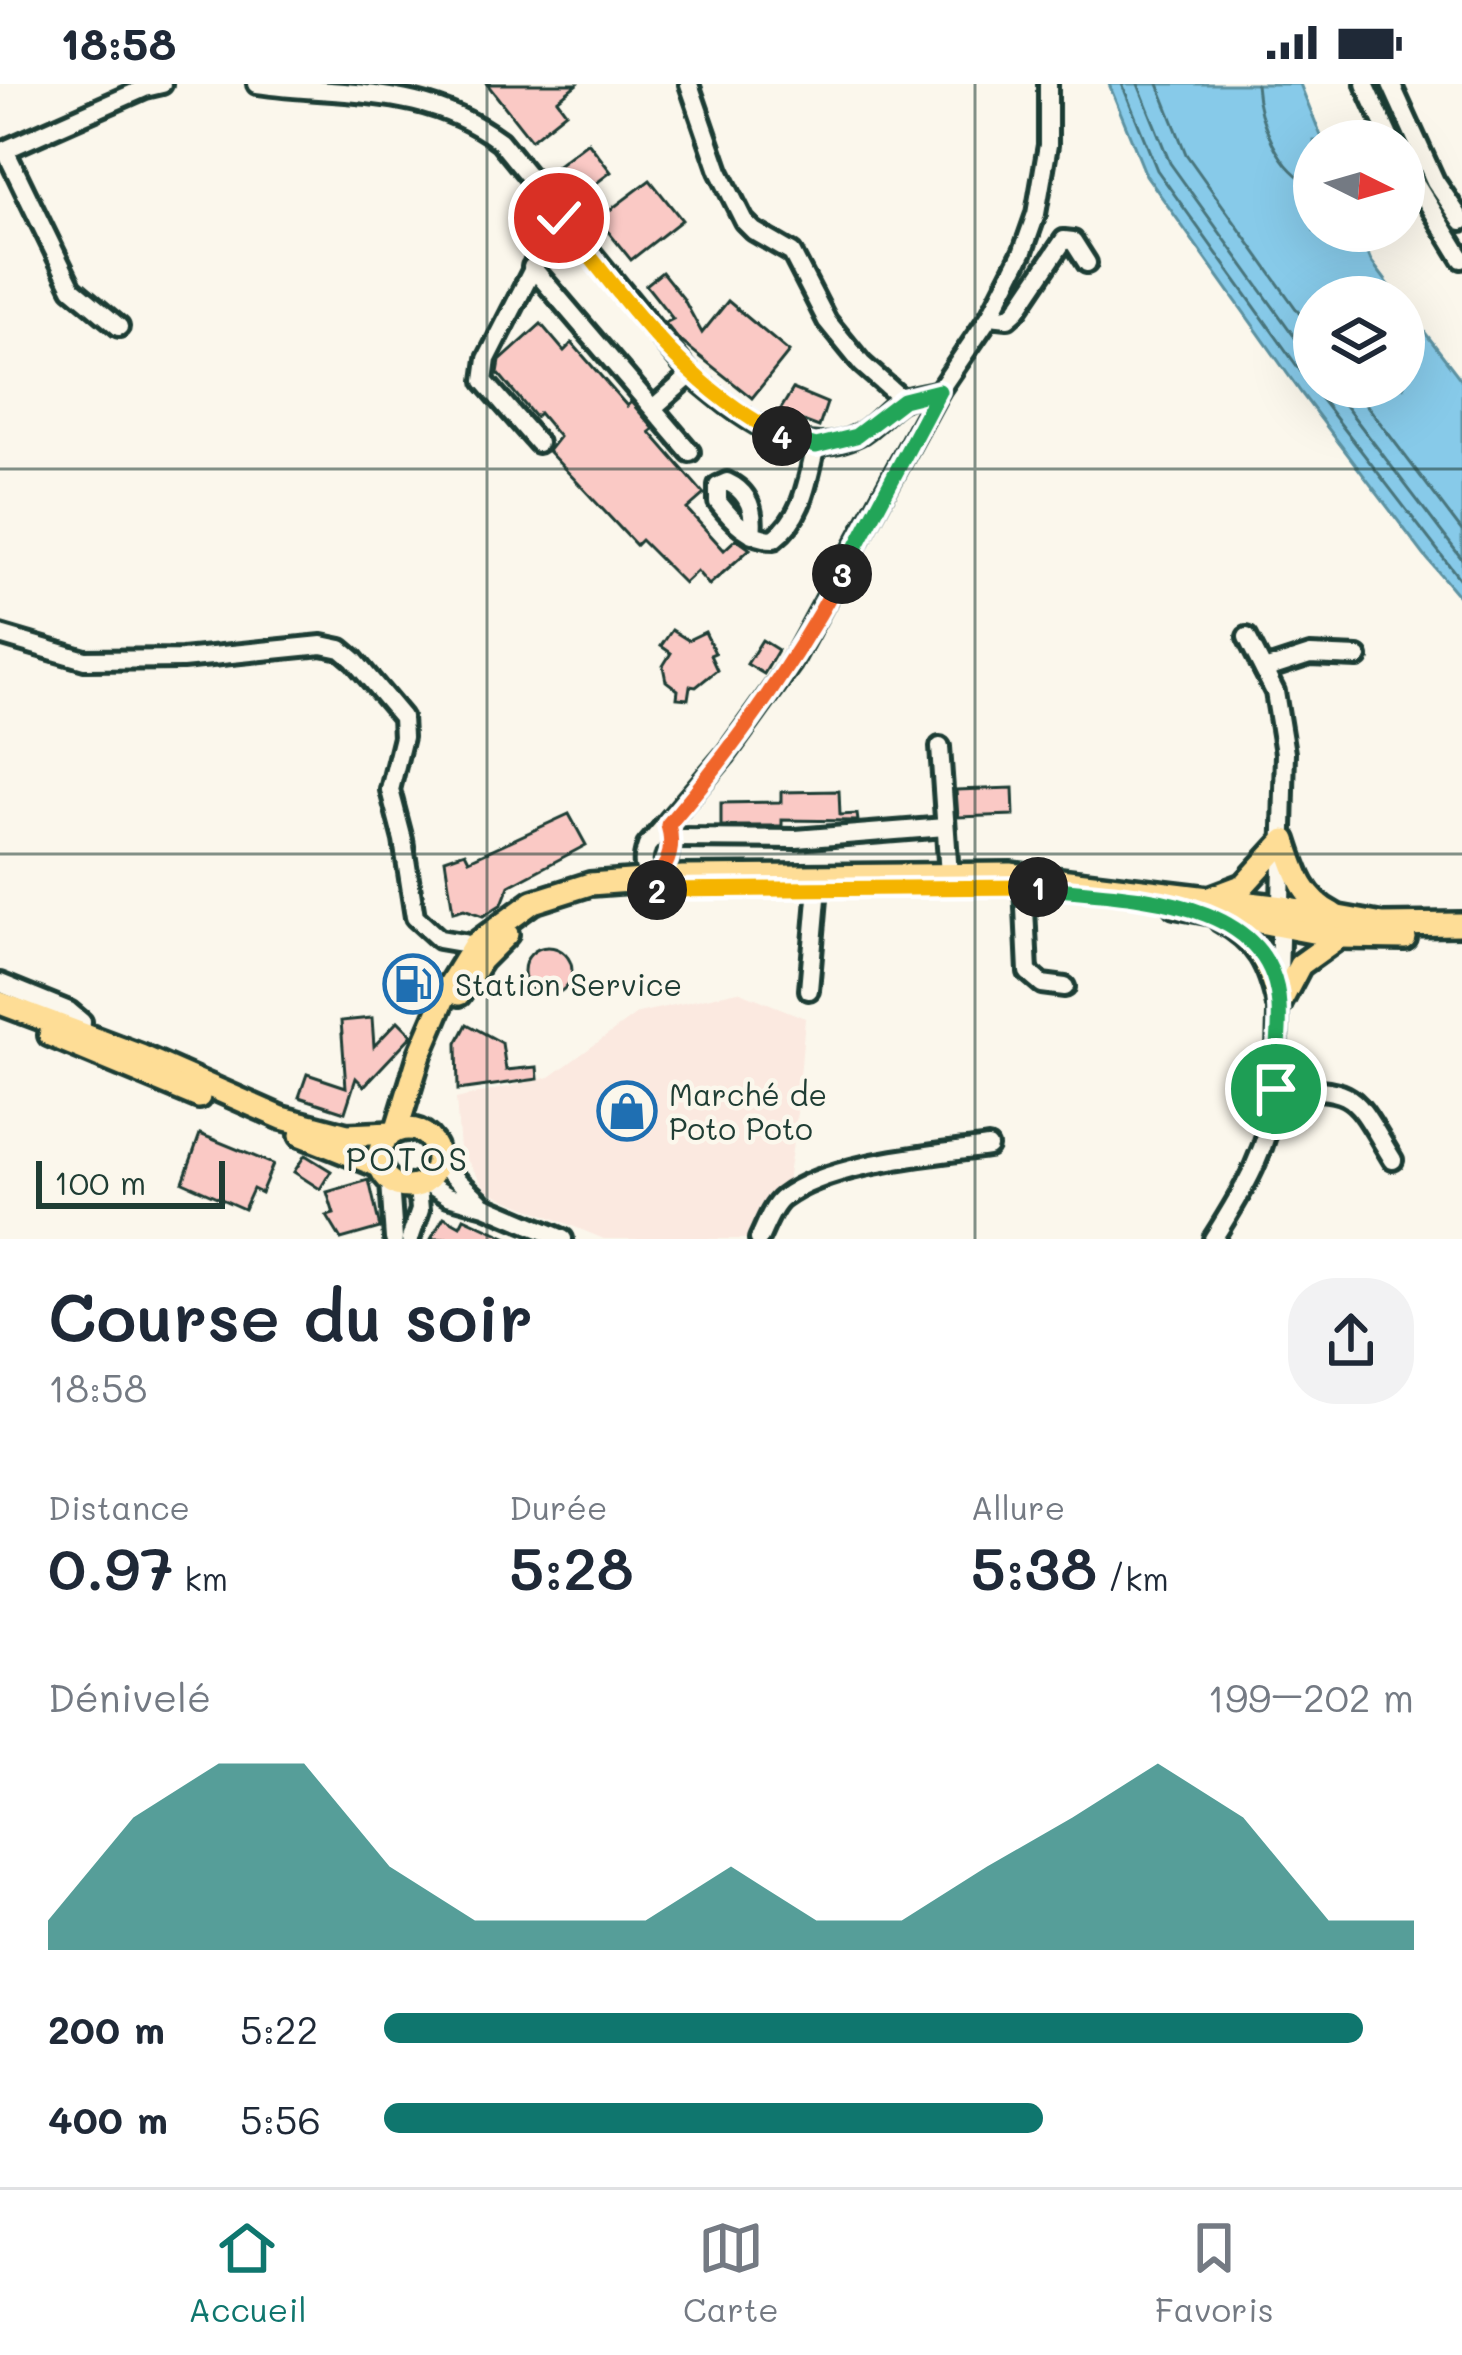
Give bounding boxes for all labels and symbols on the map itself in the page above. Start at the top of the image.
north arrow [1293,120,1425,252]
pin [508,167,610,269]
pin: 4 [752,406,812,466]
pin: 3 [812,544,872,604]
pin: 1 [1008,857,1068,917]
pin: 2 [627,860,687,920]
fuel station icon: Station Service [382,953,444,1015]
place label: Station Service [455,964,682,1004]
pin [1225,1038,1327,1140]
place label: Marché de Poto Poto [669,1074,827,1148]
shop icon: Marché de Poto Poto [596,1080,658,1142]
district label: POTOS [346,1136,470,1179]
scale bar [36,1155,225,1208]

